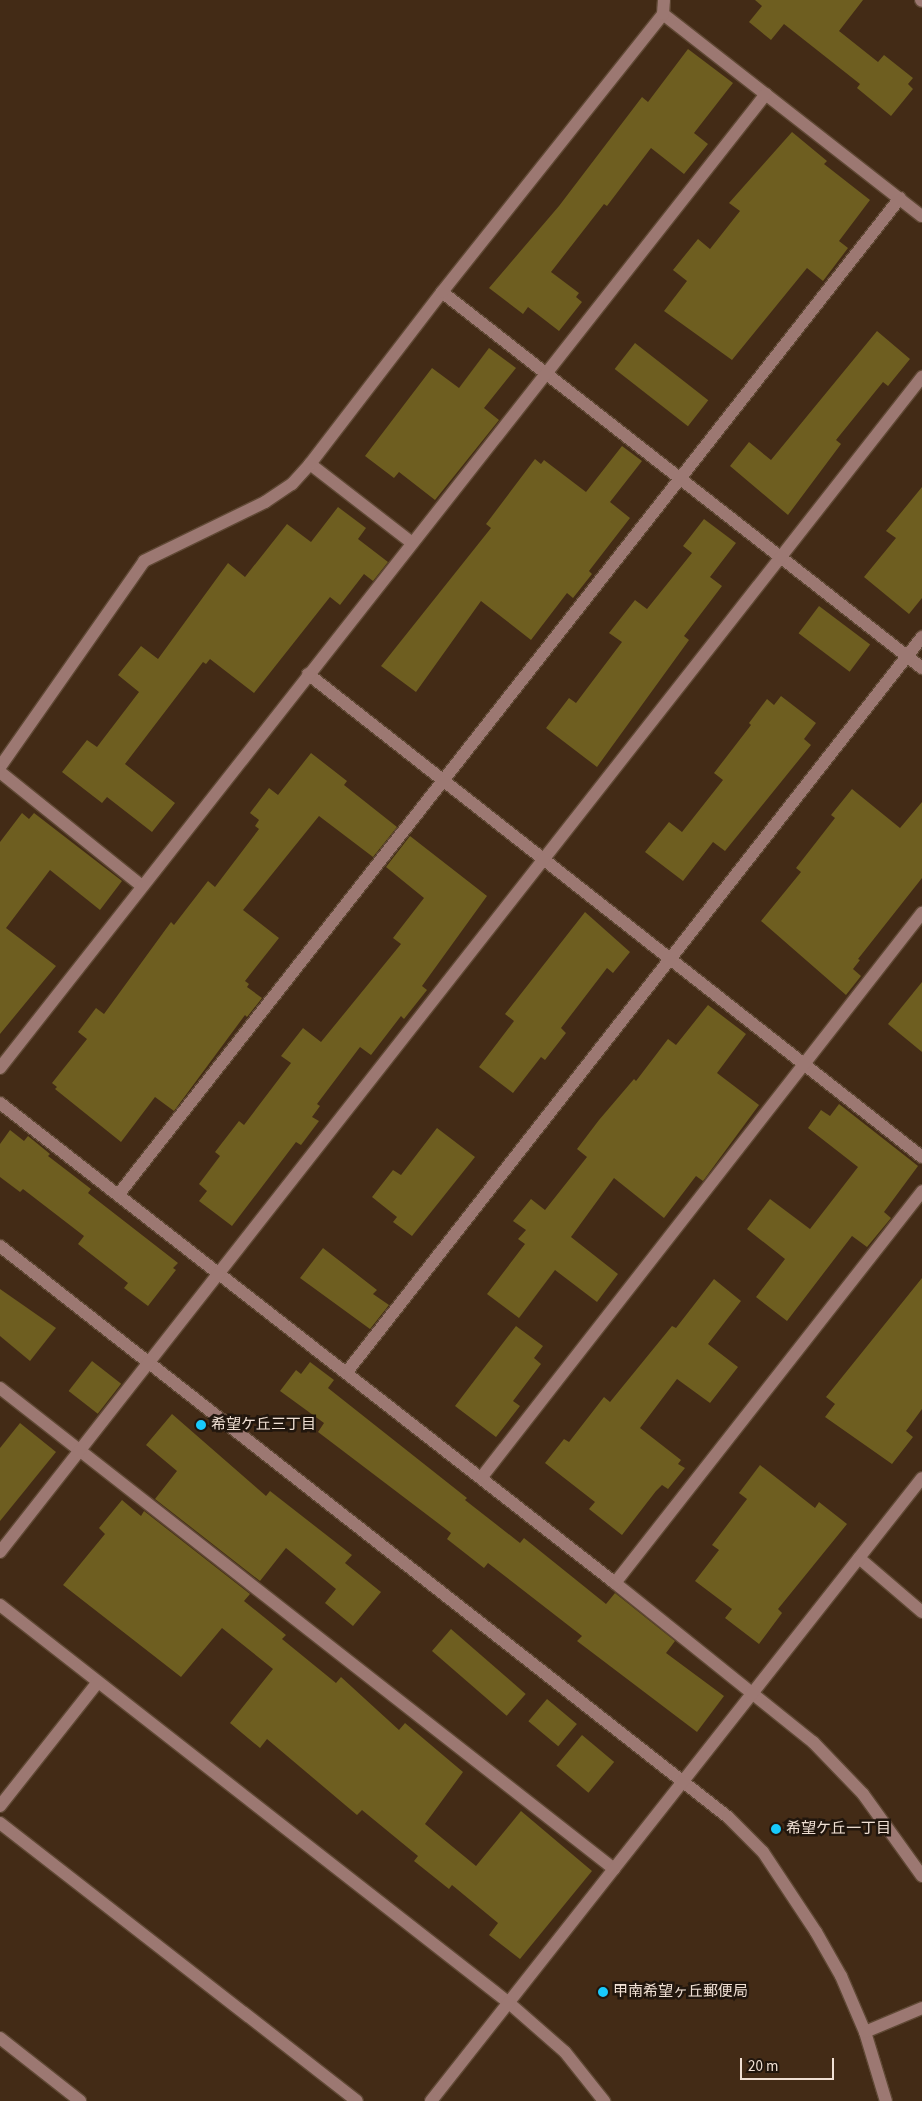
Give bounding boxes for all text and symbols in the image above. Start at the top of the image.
place label: 希望ケ丘三丁目 [211,1416,316,1434]
marker: 希望ケ丘三丁目 [195,1419,207,1431]
place label: 希望ケ丘一丁目 [786,1820,891,1838]
marker: 希望ケ丘一丁目 [770,1823,782,1835]
place label: 甲南希望ヶ丘郵便局 [613,1983,748,2001]
marker: 甲南希望ヶ丘郵便局 [597,1986,609,1998]
scale bar [742,2048,836,2080]
text: 20 m [748,2056,778,2077]

